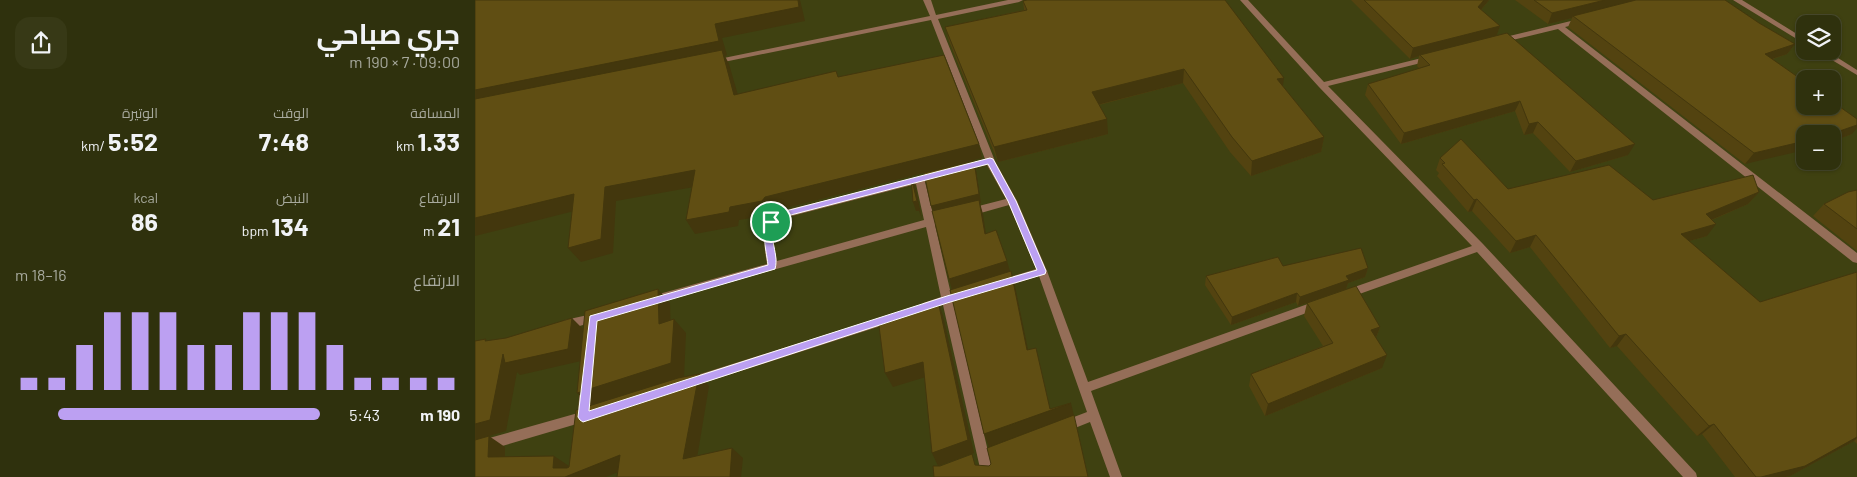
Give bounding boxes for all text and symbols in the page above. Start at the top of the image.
map controls [1796,15,1841,170]
button: layers [1796,15,1841,60]
text: جري صباحي [316,16,460,50]
button: share [15,17,67,69]
text: 09:00 · 7 × 190 m [349,52,460,71]
button: + [1796,70,1841,115]
text: الوتيرة [122,104,158,121]
text: الوقت [273,104,309,121]
text: المسافة [410,104,460,121]
button: − [1796,125,1841,170]
text: 5:52 [108,126,158,156]
text: 7:48 [259,126,309,156]
text: 1.33 [417,126,460,156]
text: /km [81,137,108,154]
text: km [396,137,417,154]
text: kcal [134,189,158,206]
text: النبض [276,189,309,206]
text: الارتفاع [419,189,460,206]
pin [750,201,792,243]
text: 86 [131,206,158,236]
icon: arrive [757,208,785,236]
text: 134 [272,211,309,241]
text: 21 [437,211,460,241]
text: bpm [242,222,272,239]
text: m [423,222,437,239]
text: 16–18 m [15,265,66,284]
text: الارتفاع [413,270,460,289]
text: 5:43 [349,405,380,424]
text: 190 m [420,405,460,424]

